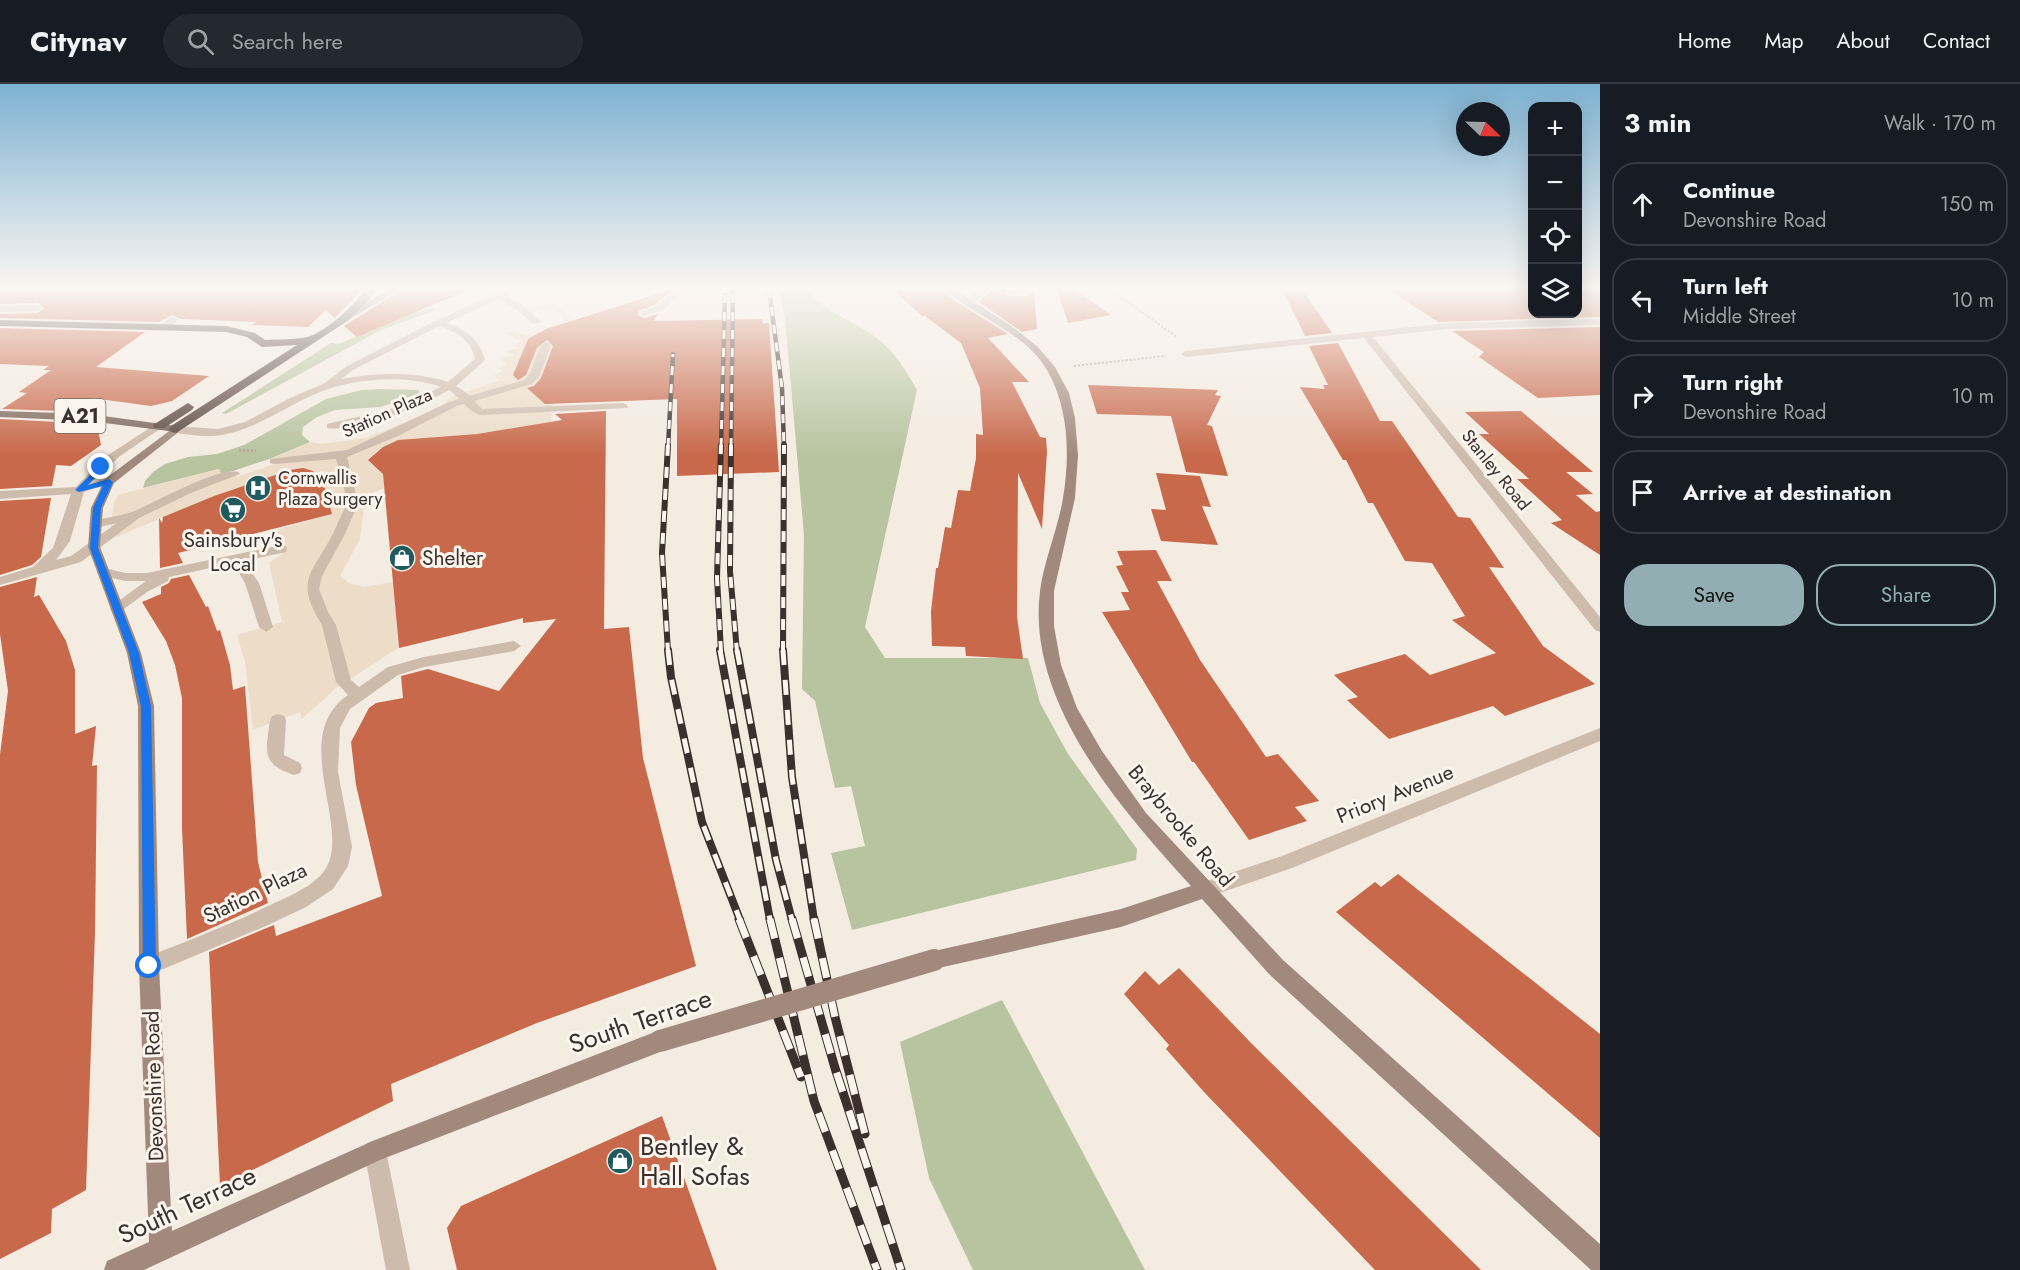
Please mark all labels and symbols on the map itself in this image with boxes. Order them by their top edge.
north arrow [1456,102,1510,156]
street label: Station Plaza [338,382,436,444]
road number: A21 [54,399,106,433]
street label: Stanley Road [1455,424,1537,516]
route end [87,453,113,479]
place label: Cornwallis Plaza Surgery [278,465,382,512]
hospital icon: Cornwallis Plaza Surgery [243,473,273,503]
supermarket icon: Sainsbury's Local [218,495,248,525]
place label: Sainsbury's Local [184,525,282,579]
shop icon: Shelter [387,543,417,573]
place label: Shelter [422,543,484,573]
street label: Priory Avenue [1332,757,1458,831]
street label: Braybrooke Road [1121,758,1241,894]
street label: Station Plaza [198,855,312,931]
route start [135,952,161,978]
street label: South Terrace [563,979,717,1063]
street label: Devonshire Road [136,1010,172,1162]
place label: Bentley & Hall Sofas [640,1127,750,1195]
shop icon: Bentley & Hall Sofas [605,1146,635,1176]
street label: South Terrace [112,1156,262,1254]

